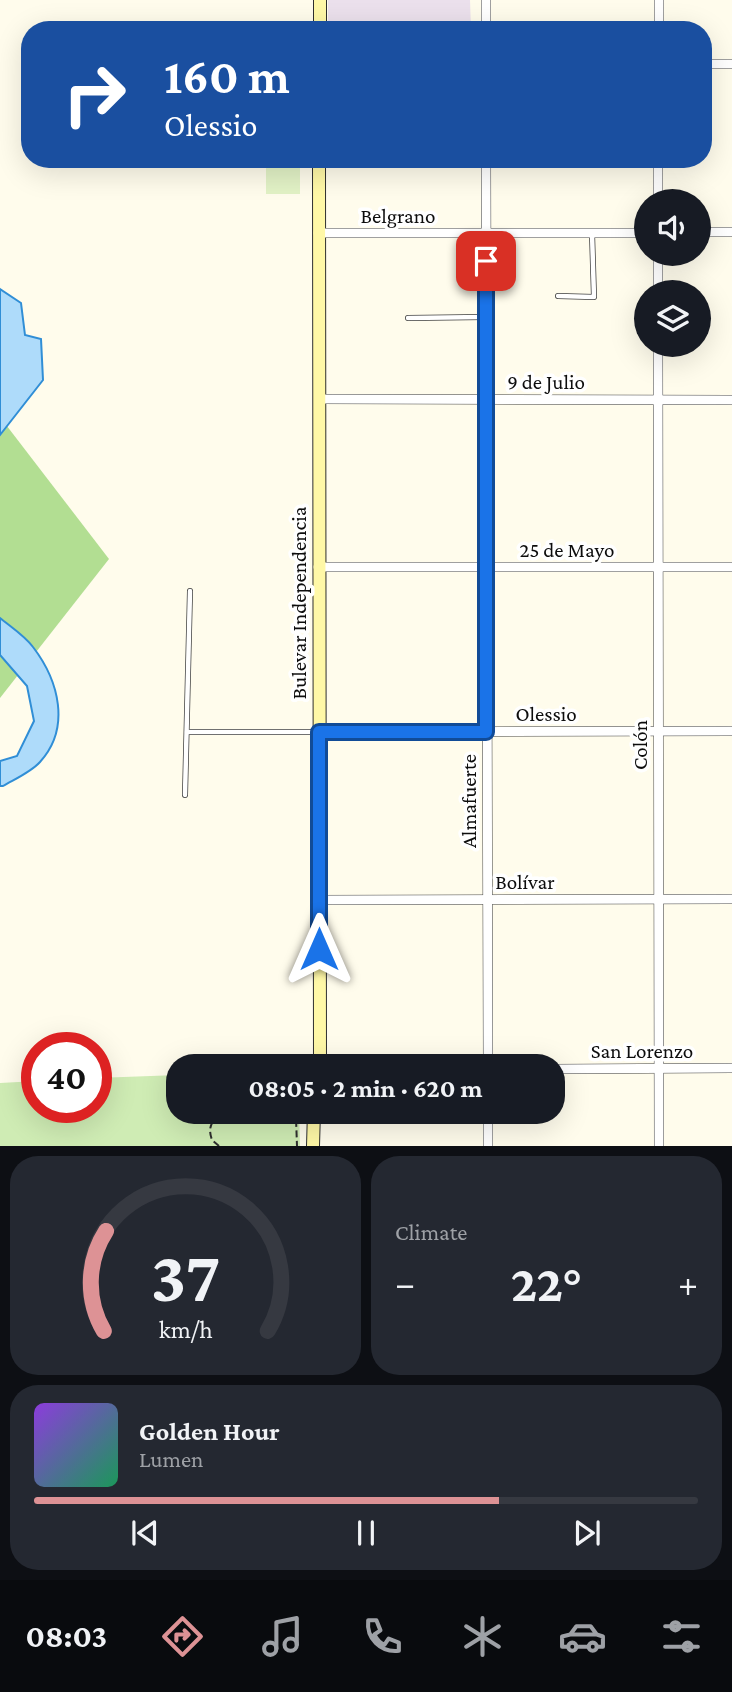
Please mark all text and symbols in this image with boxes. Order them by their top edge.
icon: right [49,49,140,140]
text: 160 m [164,49,290,104]
text: Olessio [164,107,257,143]
map controls [634,189,711,357]
button: sound [634,189,711,266]
street label: Belgrano [361,204,435,228]
pin [456,231,516,291]
icon: arrive [467,242,505,280]
button: layers [634,280,711,357]
street label: 9 de Julio [507,370,585,394]
street label: Bulevar Independencia [287,506,311,699]
street label: 25 de Mayo [519,538,615,562]
street label: Olessio [515,702,577,726]
street label: Colón [628,720,652,770]
street label: Almafuerte [457,754,481,848]
street label: Bolívar [495,870,555,894]
position arrow [282,912,356,986]
speed limit sign: 40 [21,1032,112,1123]
street label: San Lorenzo [591,1039,693,1063]
text: 08:05 · 2 min · 620 m [248,1074,483,1103]
text: Climate [395,1219,467,1245]
text: 37 [151,1237,220,1318]
text: 22° [511,1254,582,1312]
text: − [395,1262,415,1304]
text: + [678,1262,698,1304]
text: km/h [159,1316,212,1343]
text: Golden Hour [139,1417,280,1446]
text: Lumen [139,1446,203,1472]
icon: previous [126,1514,164,1552]
icon: pause [347,1514,385,1552]
icon: next [568,1514,606,1552]
icon: directions [158,1612,207,1661]
icon: music [258,1612,307,1661]
icon: phone [358,1612,407,1661]
icon: climate [458,1612,507,1661]
icon: car [558,1612,607,1661]
icon: filters [657,1612,706,1661]
text: 08:03 [25,1618,107,1654]

